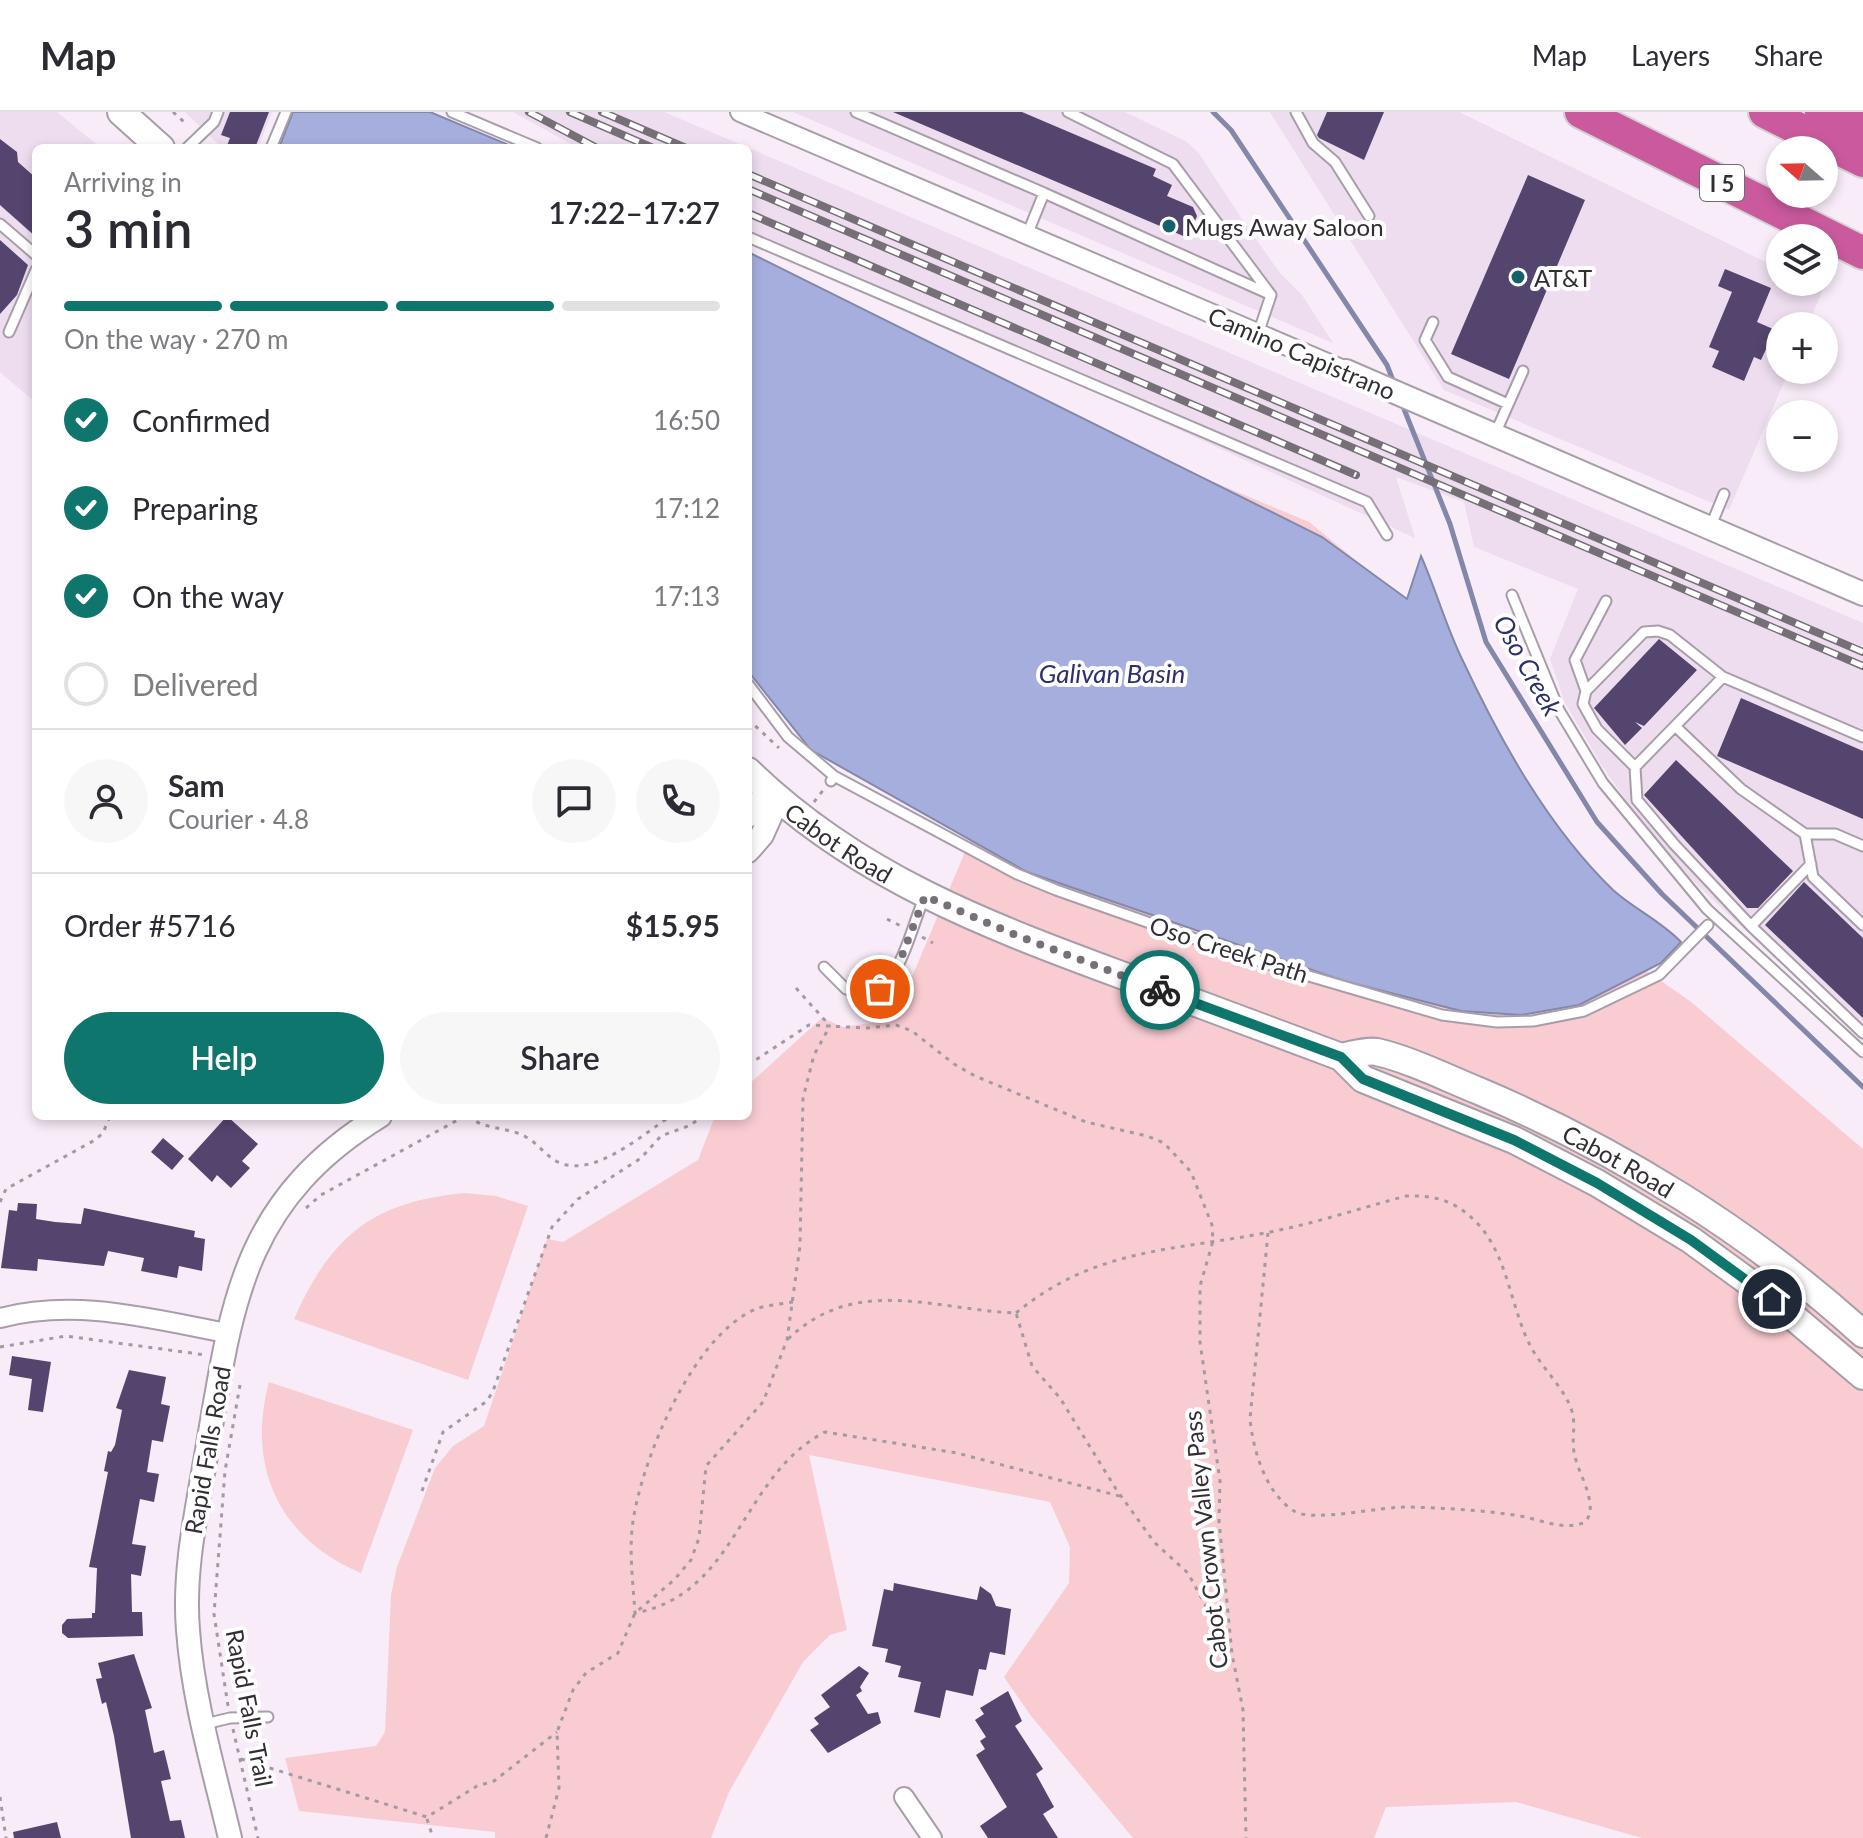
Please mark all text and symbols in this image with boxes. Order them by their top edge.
text: Map [40,32,116,78]
text: Map [1532,38,1587,72]
text: Layers [1631,38,1710,72]
text: Share [1754,38,1823,72]
north arrow [1766,136,1838,208]
map controls [1766,136,1838,472]
road number: I 5 [1700,165,1744,201]
text: Arriving in [64,166,182,198]
text: 17:22–17:27 [548,194,720,230]
text: 3 min [64,197,192,259]
place label: Mugs Away Saloon [1185,212,1384,241]
marker: Mugs Away Saloon [1160,217,1178,235]
button: layers [1766,224,1838,296]
place label: AT&T [1534,263,1592,292]
marker: AT&T [1509,268,1527,286]
street label: Camino Capistrano [1204,301,1400,405]
button: + [1766,312,1838,384]
text: On the way · 270 m [64,323,288,355]
icon: check [64,398,108,442]
button: − [1766,400,1838,472]
text: Confirmed [132,402,271,438]
text: 16:50 [653,404,720,436]
icon: check [64,486,108,530]
text: Preparing [132,490,258,526]
text: 17:12 [653,492,720,524]
icon: check [64,574,108,618]
text: On the way [132,578,284,614]
text: 17:13 [653,580,720,612]
water label: Oso Creek [1487,609,1569,722]
water label: Galivan Basin [1039,657,1185,689]
text: Delivered [132,666,259,702]
button: person [64,759,148,843]
button: chat [532,759,616,843]
button: phone [636,759,720,843]
text: Sam [168,767,225,803]
street label: Cabot Road [780,796,898,888]
text: Courier · 4.8 [168,803,309,835]
text: Order #5716 [64,907,236,943]
text: $15.95 [626,907,720,943]
street label: Oso Creek Path [1146,910,1312,988]
courier [1120,950,1200,1030]
pin [846,955,914,1023]
icon: bag [858,967,902,1011]
icon: bike [1138,968,1182,1012]
button: Help [64,1012,384,1104]
button: Share [400,1012,720,1104]
street label: Cabot Road [1558,1118,1680,1203]
pin [1738,1265,1806,1333]
icon: home [1750,1277,1794,1321]
street label: Rapid Falls Road [178,1364,236,1536]
street label: Cabot Crown Valley Pass [1177,1409,1233,1671]
street label: Rapid Falls Trail [221,1627,279,1789]

